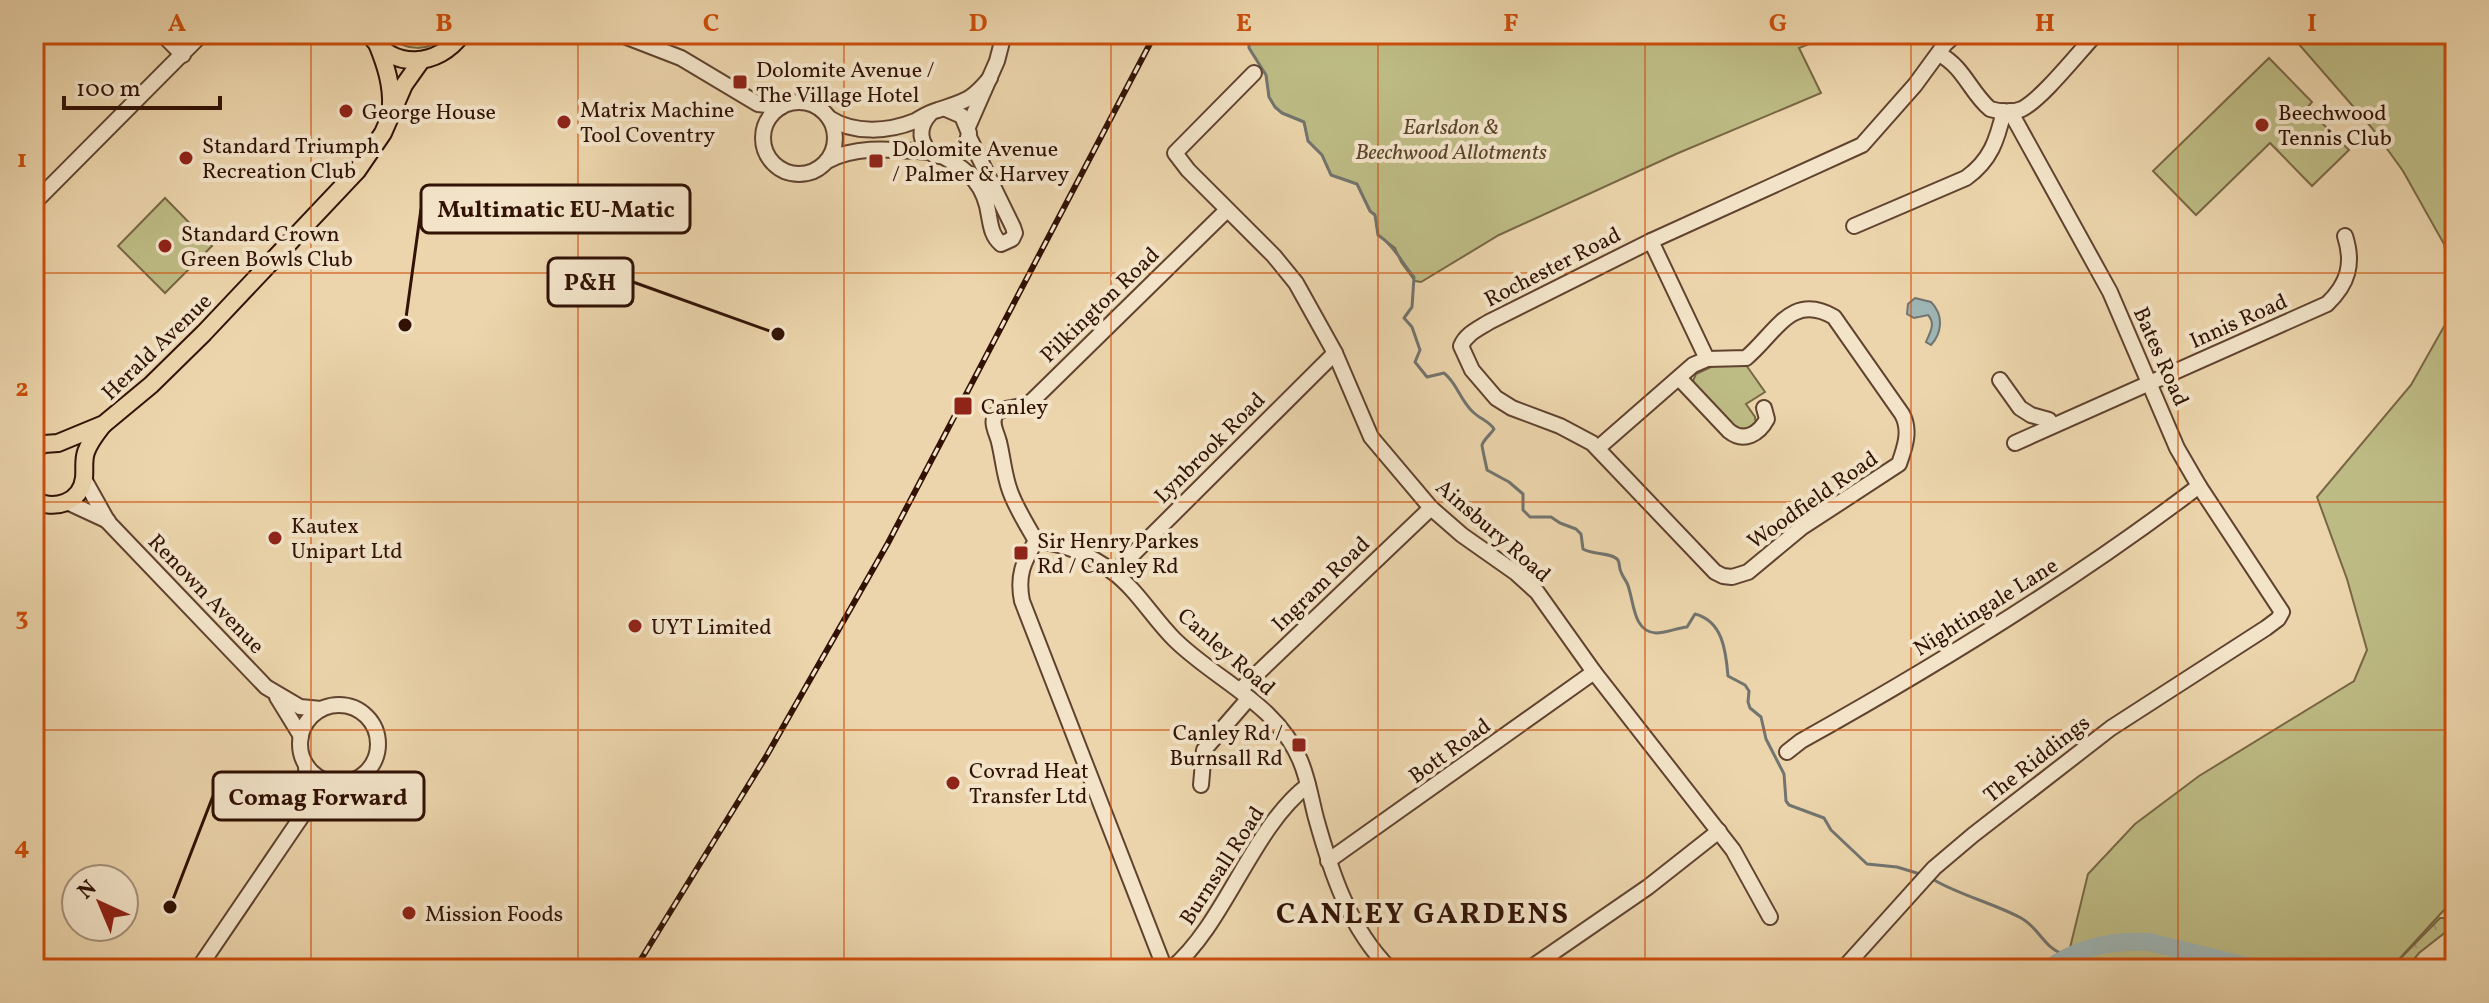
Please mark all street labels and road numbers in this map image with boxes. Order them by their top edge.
street label: Rochester Road [1479,220,1627,316]
street label: Pilkington Road [1034,241,1167,371]
street label: Herald Avenue [96,287,220,408]
street label: Innis Road [2185,287,2293,358]
street label: Bates Road [2124,302,2195,412]
street label: Lynbrook Road [1148,386,1273,511]
street label: Woodfield Road [1742,444,1885,558]
street label: Ainsbury Road [1428,473,1557,591]
street label: Renown Avenue [140,528,271,662]
street label: Ingram Road [1266,530,1378,640]
street label: Nightingale Lane [1908,551,2065,665]
street label: Canley Road [1170,602,1281,704]
street label: The Riddings [1978,709,2097,811]
street label: Bott Road [1403,712,1498,792]
street label: Burnsall Road [1173,801,1273,932]

